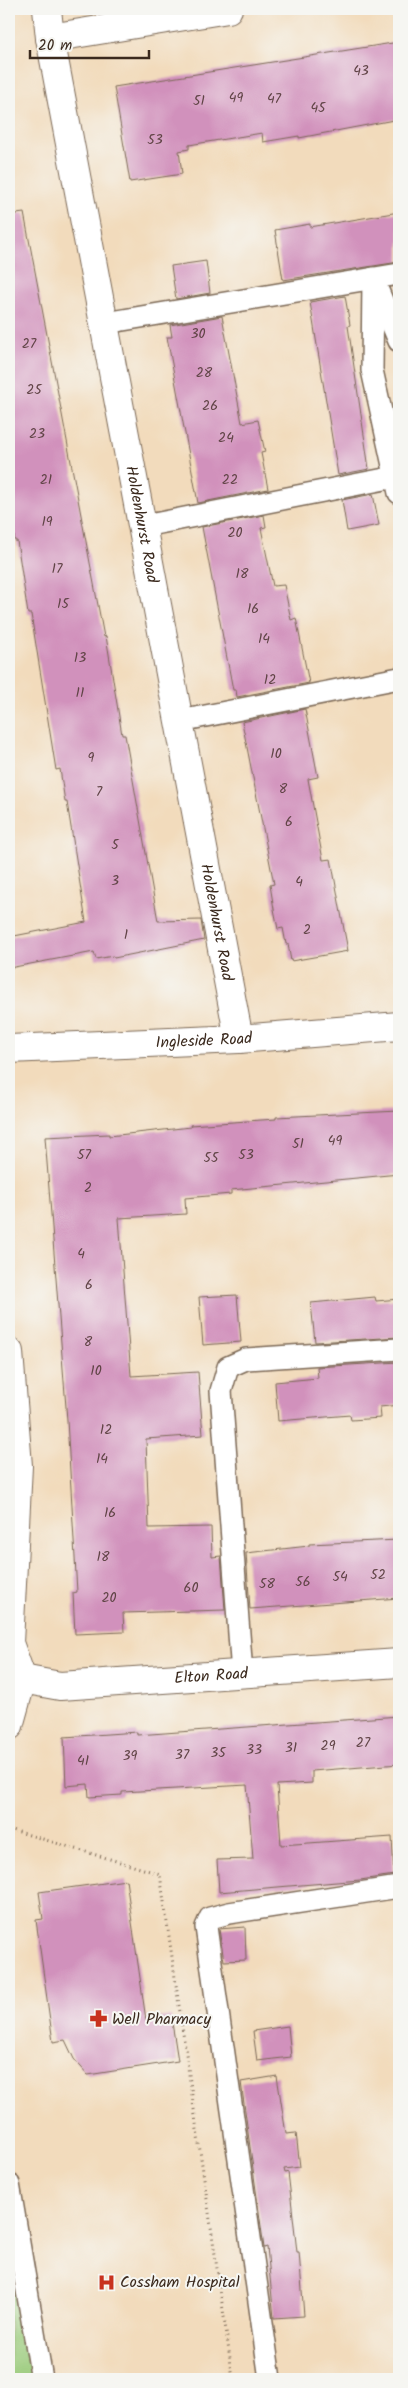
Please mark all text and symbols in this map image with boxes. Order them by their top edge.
scale bar [30,28,149,60]
text: 20 m [38,34,72,58]
house number: 43 [353,60,369,82]
house number: 49 [229,87,243,109]
house number: 47 [267,88,282,110]
house number: 51 [193,90,205,112]
house number: 45 [310,97,327,119]
house number: 53 [147,129,163,151]
house number: 30 [191,323,206,345]
house number: 27 [22,333,37,355]
house number: 28 [196,362,213,384]
house number: 25 [26,379,43,401]
house number: 26 [202,395,218,417]
house number: 23 [29,423,45,445]
house number: 24 [218,427,234,449]
street label: Holdenhurst Road [119,464,165,586]
house number: 21 [40,469,52,491]
house number: 22 [222,469,238,491]
house number: 19 [41,511,53,533]
house number: 20 [227,522,243,544]
house number: 17 [52,558,63,580]
house number: 18 [236,563,249,585]
house number: 15 [57,593,70,615]
house number: 16 [247,598,259,620]
house number: 14 [258,628,270,650]
house number: 13 [74,647,86,669]
house number: 12 [264,669,276,691]
house number: 11 [76,682,84,704]
house number: 10 [270,743,282,765]
house number: 9 [88,747,95,769]
house number: 8 [279,778,288,800]
house number: 7 [96,781,103,803]
house number: 6 [285,811,293,833]
house number: 5 [111,834,120,856]
street label: Holdenhurst Road [194,862,240,984]
house number: 3 [111,870,119,892]
house number: 4 [295,871,303,893]
house number: 2 [303,919,311,941]
house number: 1 [124,924,128,946]
street label: Ingleside Road [155,1025,254,1055]
house number: 49 [328,1130,342,1152]
house number: 51 [292,1133,304,1155]
house number: 57 [77,1144,92,1166]
house number: 53 [238,1144,254,1166]
house number: 55 [203,1147,220,1169]
house number: 2 [84,1177,92,1199]
house number: 4 [77,1243,85,1265]
house number: 6 [85,1274,93,1296]
house number: 8 [84,1331,93,1353]
house number: 10 [90,1360,102,1382]
house number: 12 [100,1419,112,1441]
house number: 14 [96,1448,108,1470]
house number: 16 [104,1502,116,1524]
house number: 18 [97,1546,110,1568]
house number: 52 [370,1564,386,1586]
house number: 54 [332,1566,348,1588]
house number: 56 [295,1571,311,1593]
house number: 58 [259,1573,276,1595]
house number: 60 [184,1577,198,1599]
house number: 20 [101,1587,117,1609]
street label: Elton Road [173,1661,250,1691]
house number: 27 [356,1732,371,1754]
house number: 29 [321,1735,336,1757]
house number: 31 [285,1737,297,1759]
house number: 33 [246,1739,262,1761]
house number: 35 [210,1742,227,1764]
house number: 37 [175,1744,190,1766]
house number: 39 [123,1745,138,1767]
house number: 41 [77,1750,89,1772]
place label: Well Pharmacy [112,2007,211,2032]
pharmacy icon: Well Pharmacy [88,2009,108,2029]
place label: Cossham Hospital [120,2270,240,2295]
hospital icon: Cossham Hospital [96,2272,116,2292]

